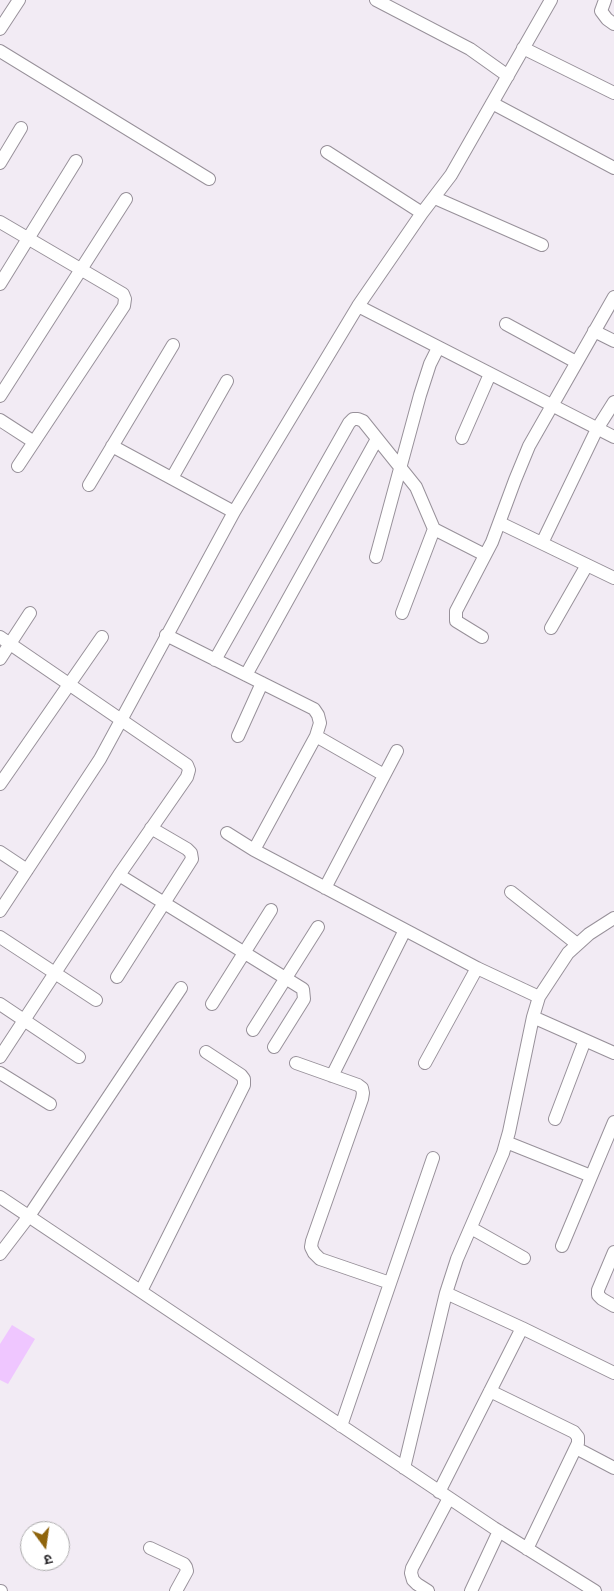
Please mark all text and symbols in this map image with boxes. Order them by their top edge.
north arrow [20,1521,70,1571]
text: उ [42,1551,54,1568]

